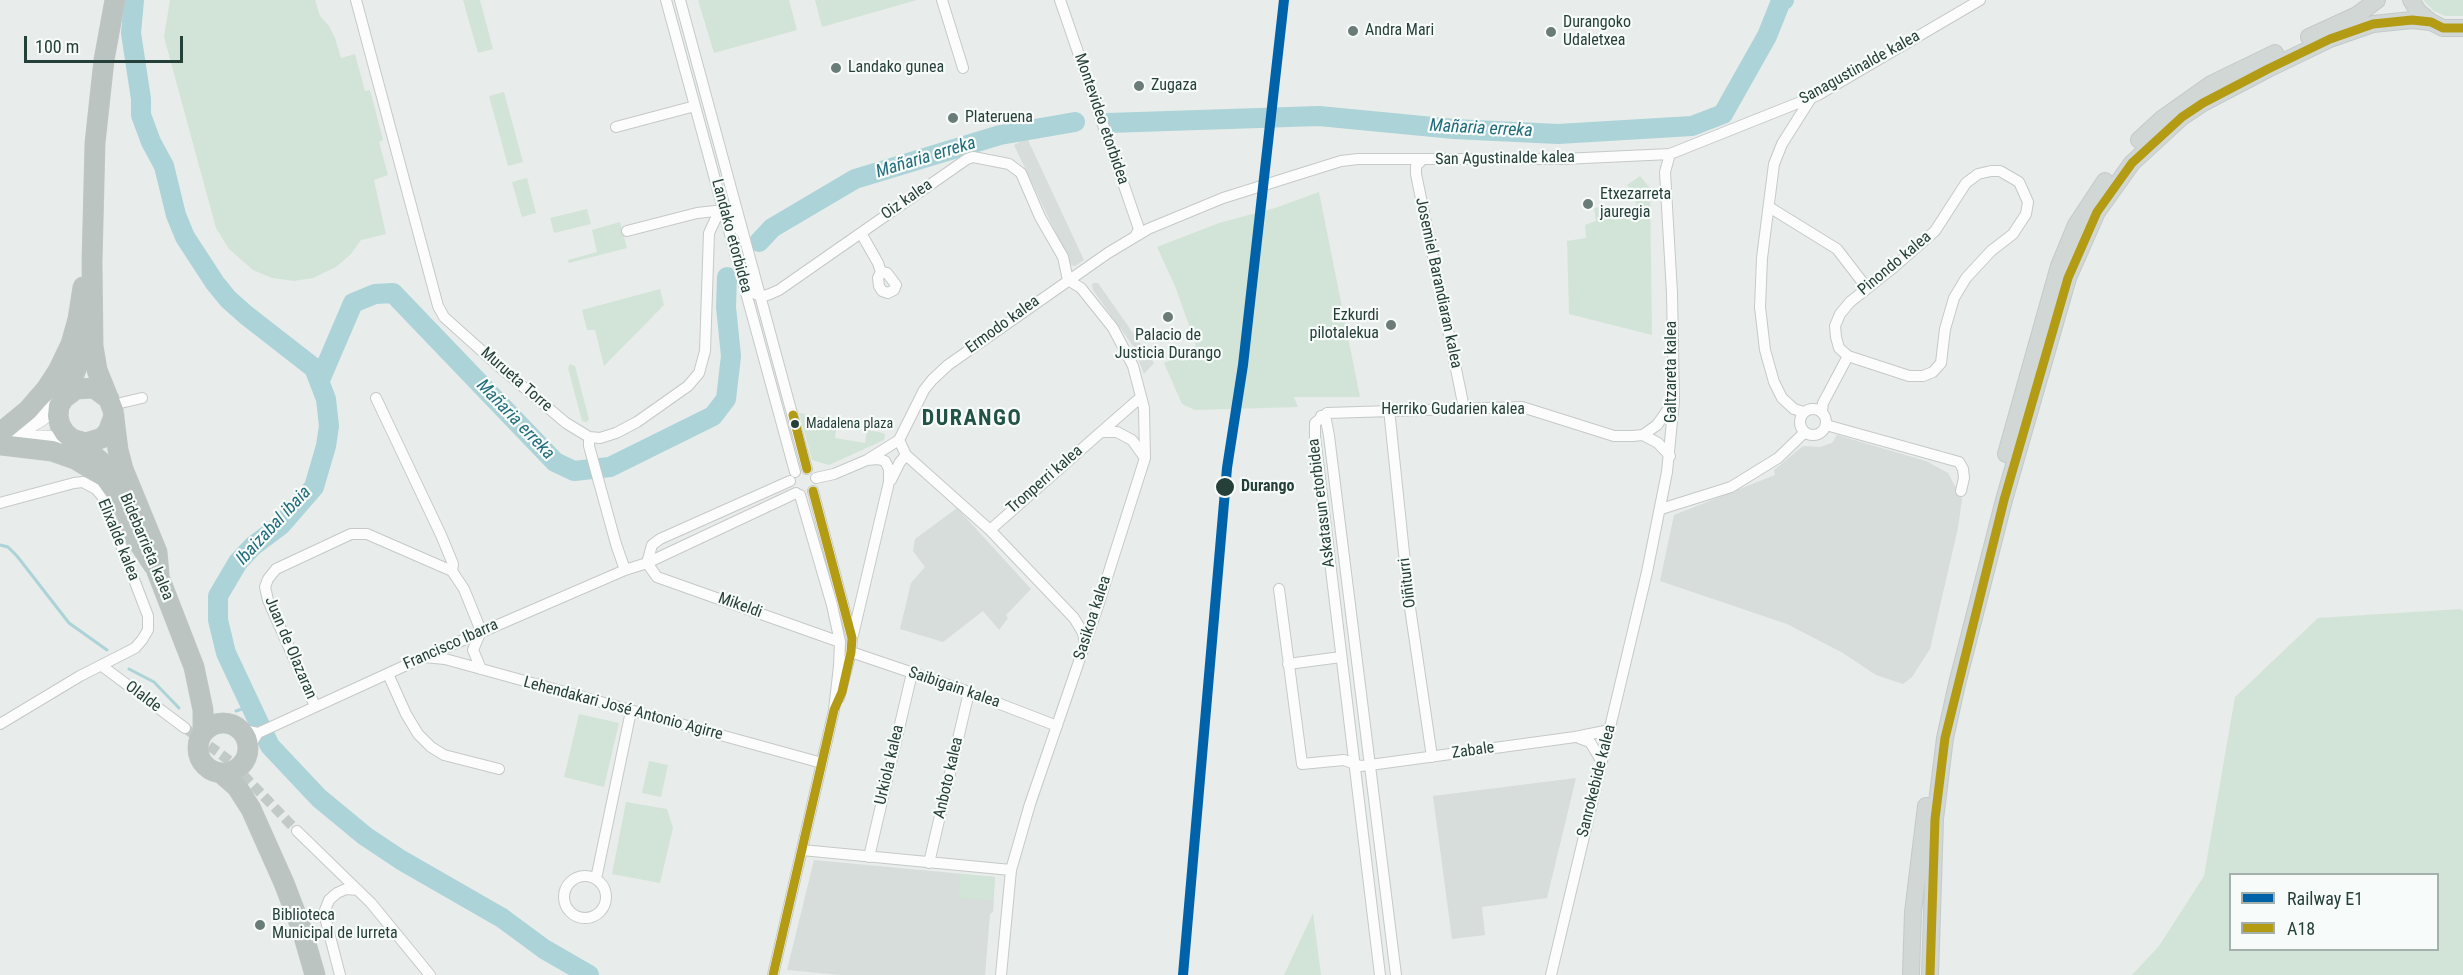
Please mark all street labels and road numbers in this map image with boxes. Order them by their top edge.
street label: Sanagustinalde kalea [1796,27,1924,109]
street label: Montevideo etorbidea [1070,51,1132,187]
street label: San Agustinalde kalea [1435,148,1575,170]
street label: Oiz kalea [878,176,936,224]
street label: Landako etorbidea [707,177,755,295]
street label: Josemiel Barandiaran kalea [1411,196,1465,370]
street label: Pinondo kalea [1855,228,1935,300]
street label: Ermodo kalea [962,292,1044,358]
street label: Galtzareta kalea [1662,321,1682,423]
street label: Murueta Torre [476,344,556,416]
street label: Herriko Gudarien kalea [1381,400,1525,420]
street label: Askatasun etorbidea [1305,437,1339,569]
street label: Tronperri kalea [1003,442,1087,518]
street label: Bidebarrieta kalea [115,491,177,603]
street label: Elixalde kalea [93,496,143,584]
street label: Oiñiturri [1395,557,1421,609]
street label: Sasikoa kalea [1070,574,1116,662]
street label: Mikeldi [715,589,765,623]
street label: Juan de Olazaran [260,594,320,702]
street label: Francisco Ibarra [401,616,501,674]
street label: Saibigain kalea [906,663,1002,713]
street label: Lehendakari José Antonio Agirre [521,673,725,745]
street label: Olalde [121,677,165,717]
street label: Urkiola kalea [871,723,909,807]
street label: Sanrokebide kalea [1574,723,1620,839]
street label: Anboto kalea [930,735,968,821]
street label: Zabale [1450,739,1496,763]

